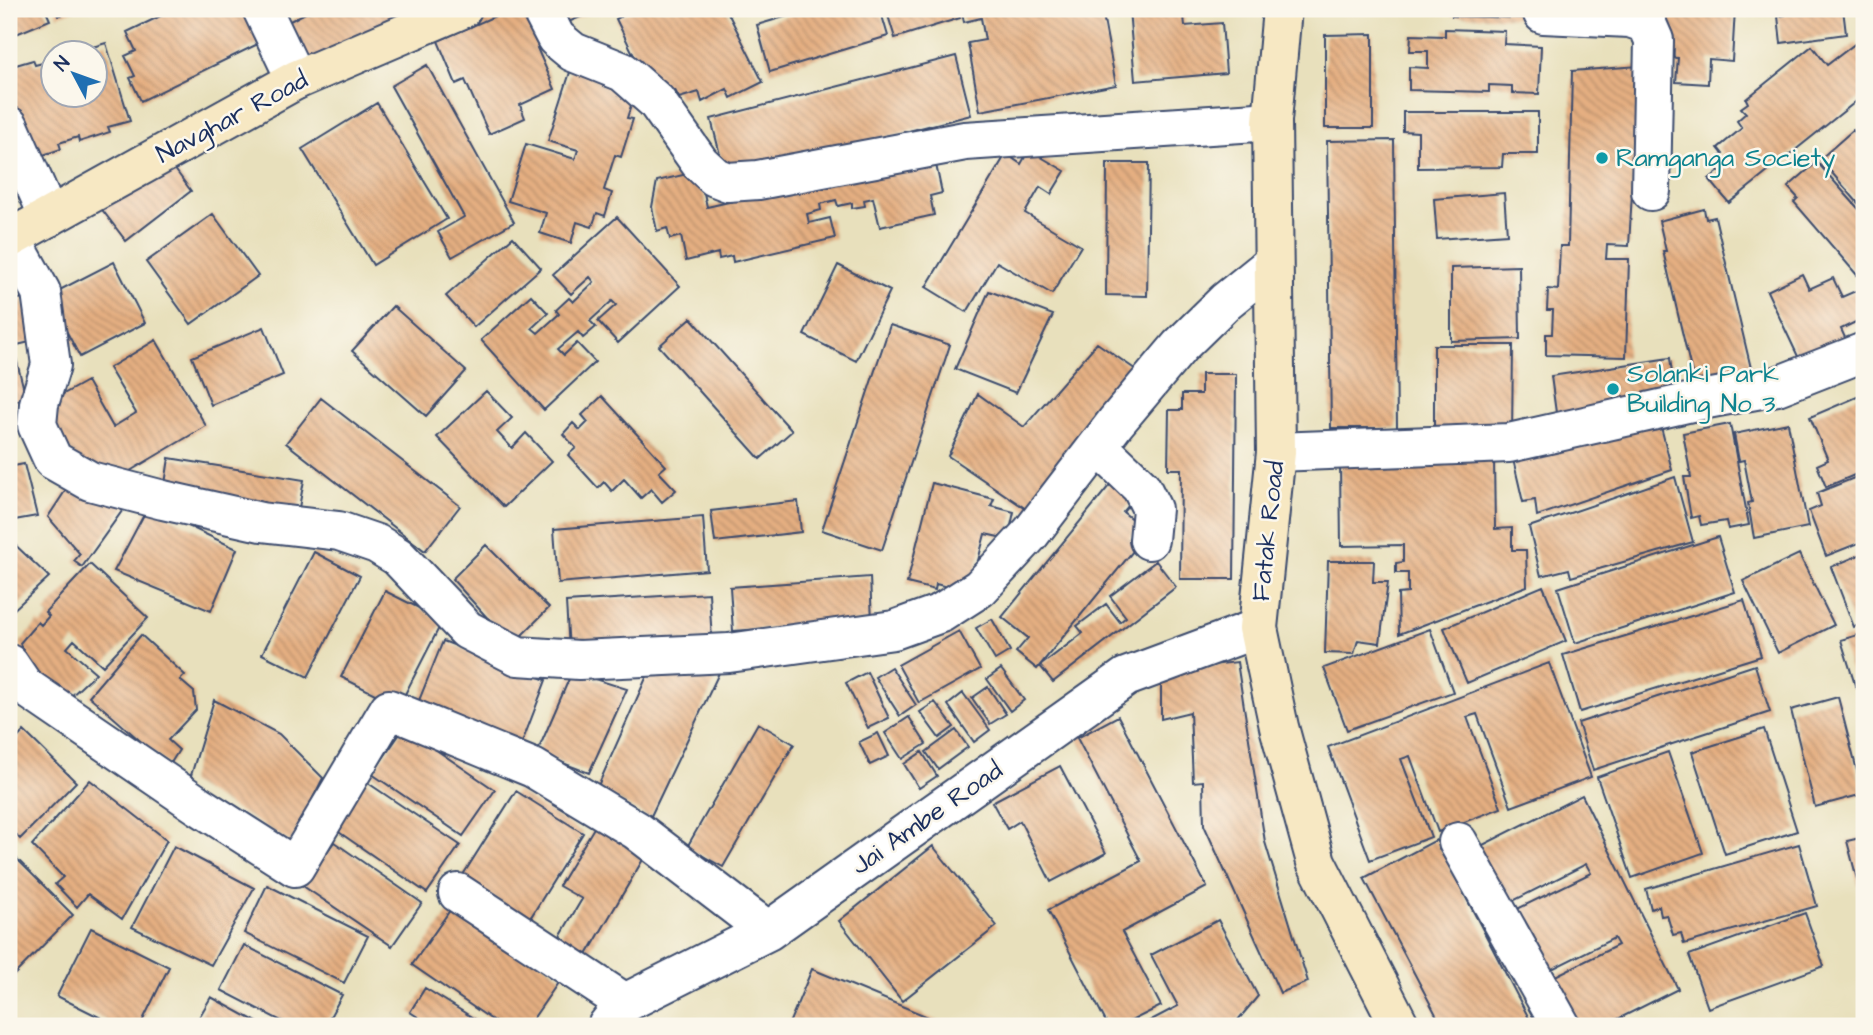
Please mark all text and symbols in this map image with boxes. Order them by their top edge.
north arrow [38,38,108,108]
text: N [48,50,76,77]
street label: Navghar Road [150,62,315,174]
place label: Ramganga Society [1616,140,1835,178]
marker: Ramganga Society [1594,150,1610,166]
place label: Solanki Park Building No 3 [1627,356,1779,424]
marker: Solanki Park Building No 3 [1605,381,1621,397]
street label: Fatak Road [1243,459,1293,603]
street label: Jai Ambe Road [844,752,1010,884]

